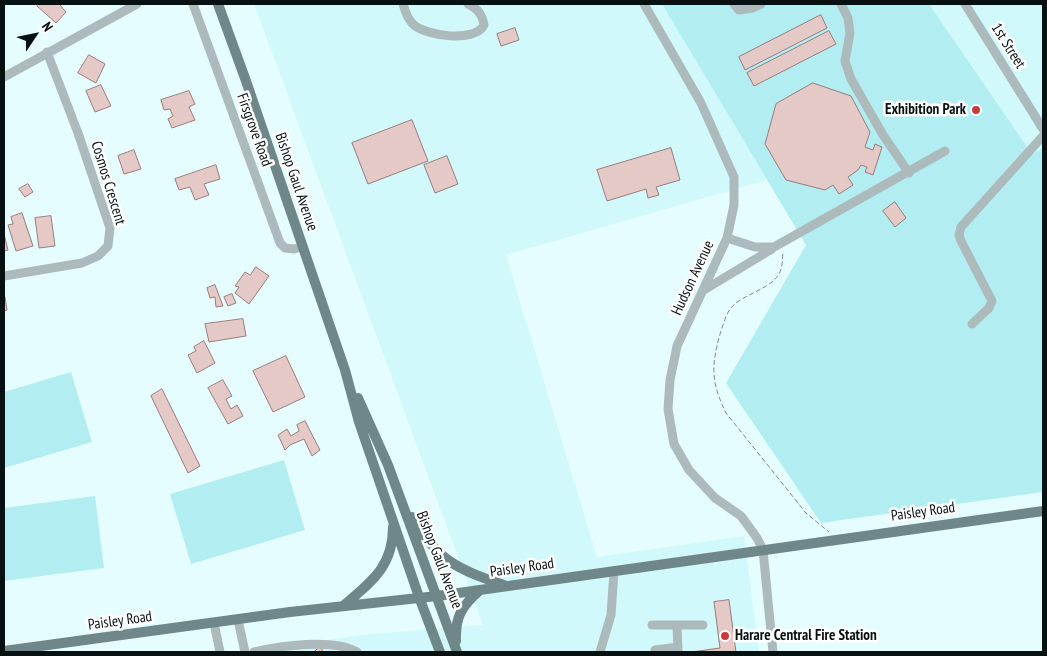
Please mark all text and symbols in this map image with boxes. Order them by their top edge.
north arrow [10,10,60,60]
text: N [38,18,57,35]
street label: 1st Street [987,20,1029,72]
street label: Firsgrove Road [232,91,276,169]
place label: Exhibition Park [885,101,966,119]
marker: Exhibition Park [970,104,982,116]
street label: Bishop Gaul Avenue [271,131,321,233]
street label: Cosmos Crescent [87,139,129,227]
street label: Hudson Avenue [668,238,718,318]
street label: Paisley Road [890,499,956,525]
street label: Bishop Gaul Avenue [412,509,466,611]
street label: Paisley Road [489,555,555,581]
street label: Paisley Road [87,608,153,634]
place label: Harare Central Fire Station [735,627,877,645]
marker: Harare Central Fire Station [719,630,731,642]

